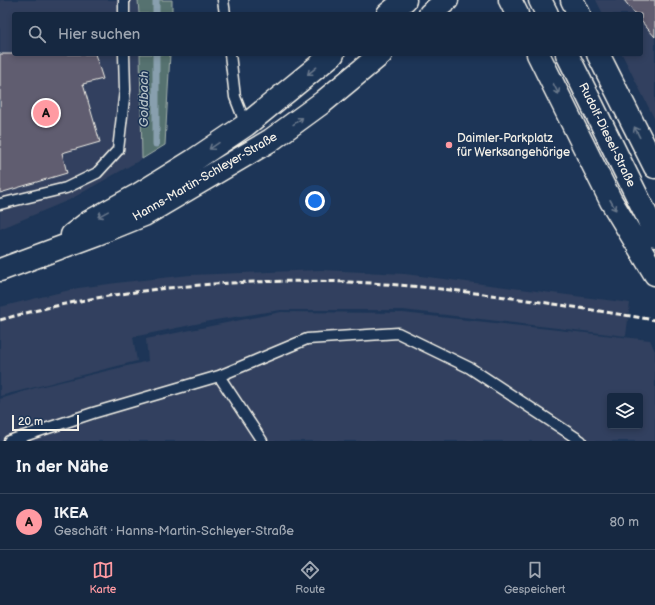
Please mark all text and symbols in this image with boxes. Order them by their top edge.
search box [12,12,643,56]
icon: search [26,23,48,45]
text: Hier suchen [58,25,140,44]
one-way arrow [307,66,317,75]
water label: Goldbach [136,71,152,127]
street label: Rudolf-Diesel-Straße [575,80,639,190]
one-way arrow [553,82,560,94]
pin: A [33,98,59,128]
one-way arrow [292,117,303,125]
one-way arrow [633,127,641,139]
street label: Hanns-Martin-Schleyer-Straße [130,129,280,225]
place label: Daimler-Parkplatz für Werksangehörige [457,131,570,160]
marker: Daimler-Parkplatz für Werksangehörige [444,140,454,150]
one-way arrow [208,143,220,151]
your location [305,191,325,211]
one-way arrow [610,199,618,211]
one-way arrow [97,211,109,219]
map controls [607,393,643,429]
button: layers [607,393,643,429]
scale bar [12,413,79,432]
text: 20 m [18,415,43,428]
text: In der Nähe [16,457,109,477]
text: IKEA [54,504,88,523]
text: A [25,514,33,530]
text: 80 m [610,514,639,530]
text: Geschäft · Hanns-Martin-Schleyer-Straße [54,523,294,539]
tab: Karte [89,559,116,596]
tab: Route [295,559,325,596]
tab: Gespeichert [504,559,566,596]

